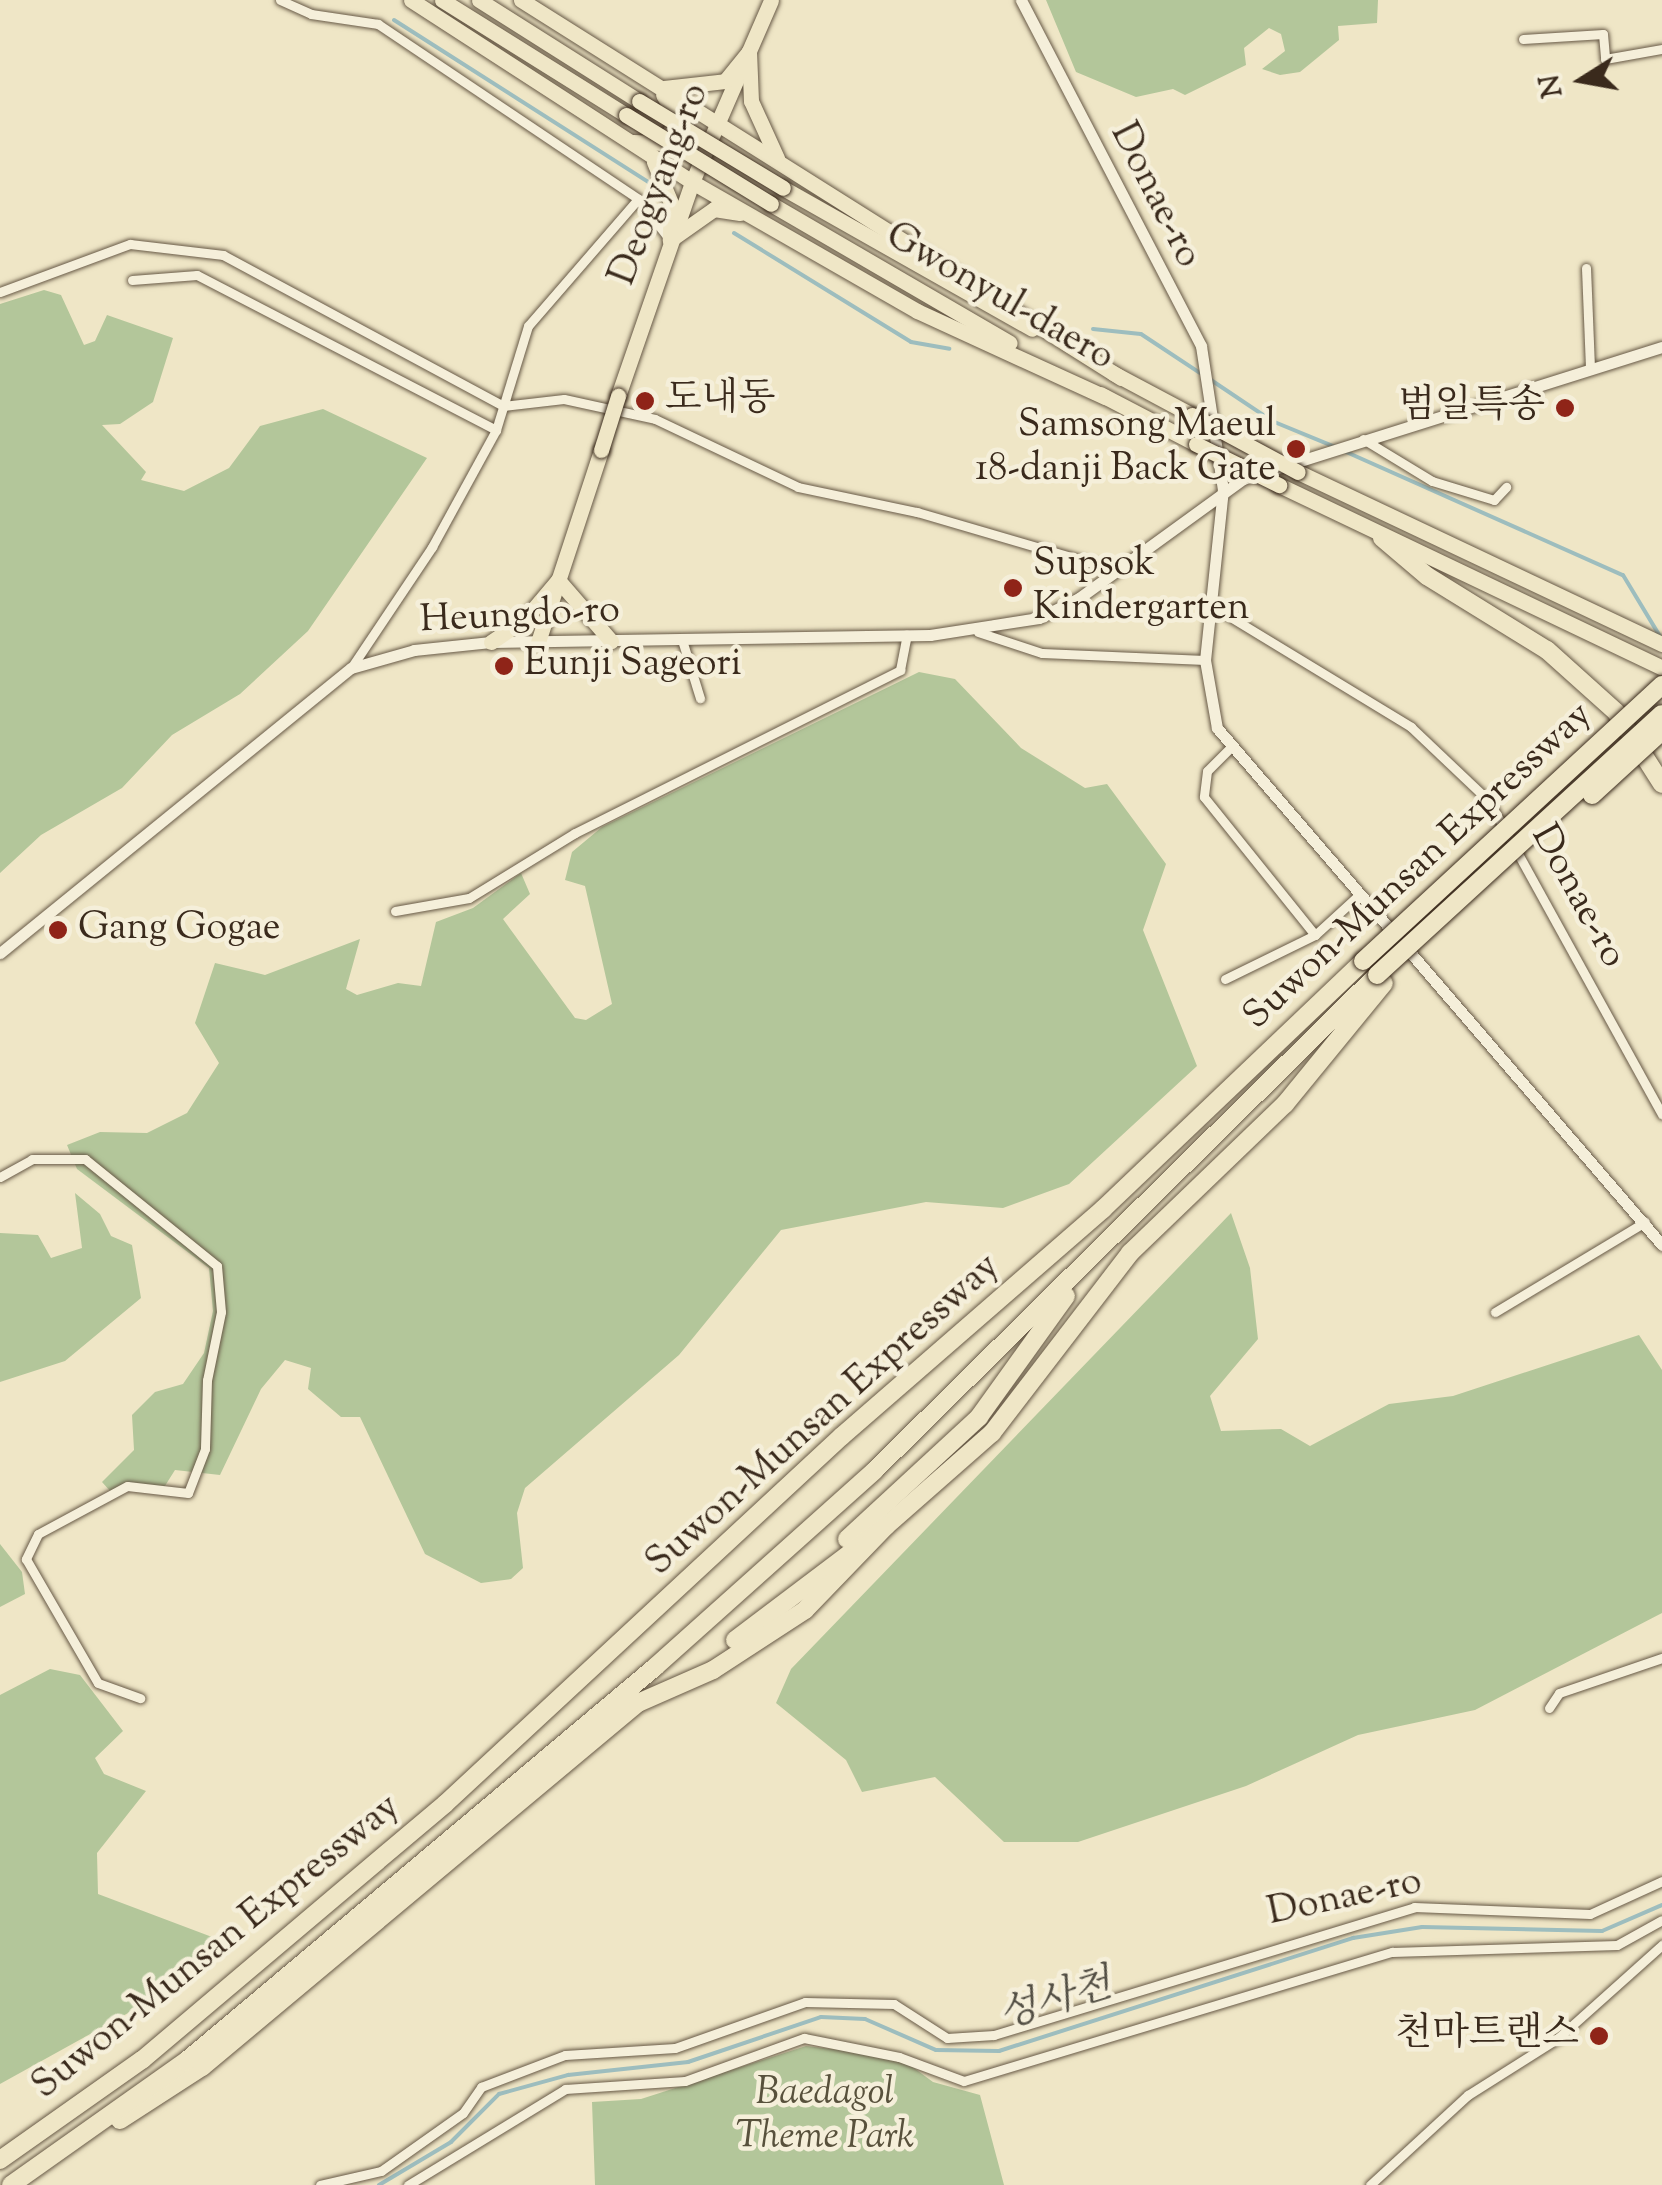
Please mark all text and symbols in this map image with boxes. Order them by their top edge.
north arrow [1532,30,1632,130]
text: N [1531,71,1574,101]
street label: Deogyang-ro [602,78,720,292]
street label: Donae-ro [1098,116,1210,276]
street label: Gwonyul-daero [877,214,1121,382]
place label: 도내동 [665,378,775,424]
place label: 범일특송 [1398,385,1545,431]
marker: 도내동 [634,390,656,412]
marker: 범일특송 [1554,397,1576,419]
place label: Samsong Maeul 18-danji Back Gate [975,404,1276,494]
marker: Samsong Maeul 18-danji Back Gate [1285,438,1307,460]
place label: Supsok Kindergarten [1033,543,1249,632]
marker: Supsok Kindergarten [1002,577,1024,599]
street label: Heungdo-ro [419,589,621,645]
place label: Eunji Sageori [524,643,742,689]
marker: Eunji Sageori [493,655,515,677]
street label: Suwon-Munsan Expressway [1235,694,1603,1040]
street label: Donae-ro [1519,818,1635,976]
place label: Gang Gogae [78,907,280,953]
marker: Gang Gogae [47,919,69,941]
street label: Suwon-Munsan Expressway [638,1245,1010,1587]
street label: Suwon-Munsan Expressway [24,1786,410,2110]
street label: Donae-ro [1264,1860,1426,1938]
water label: 성사천 [994,1962,1118,2042]
place label: 천마트랜스 [1395,2013,1579,2059]
marker: 천마트랜스 [1588,2025,1610,2047]
park label: Baedagol Theme Park [736,2072,914,2162]

